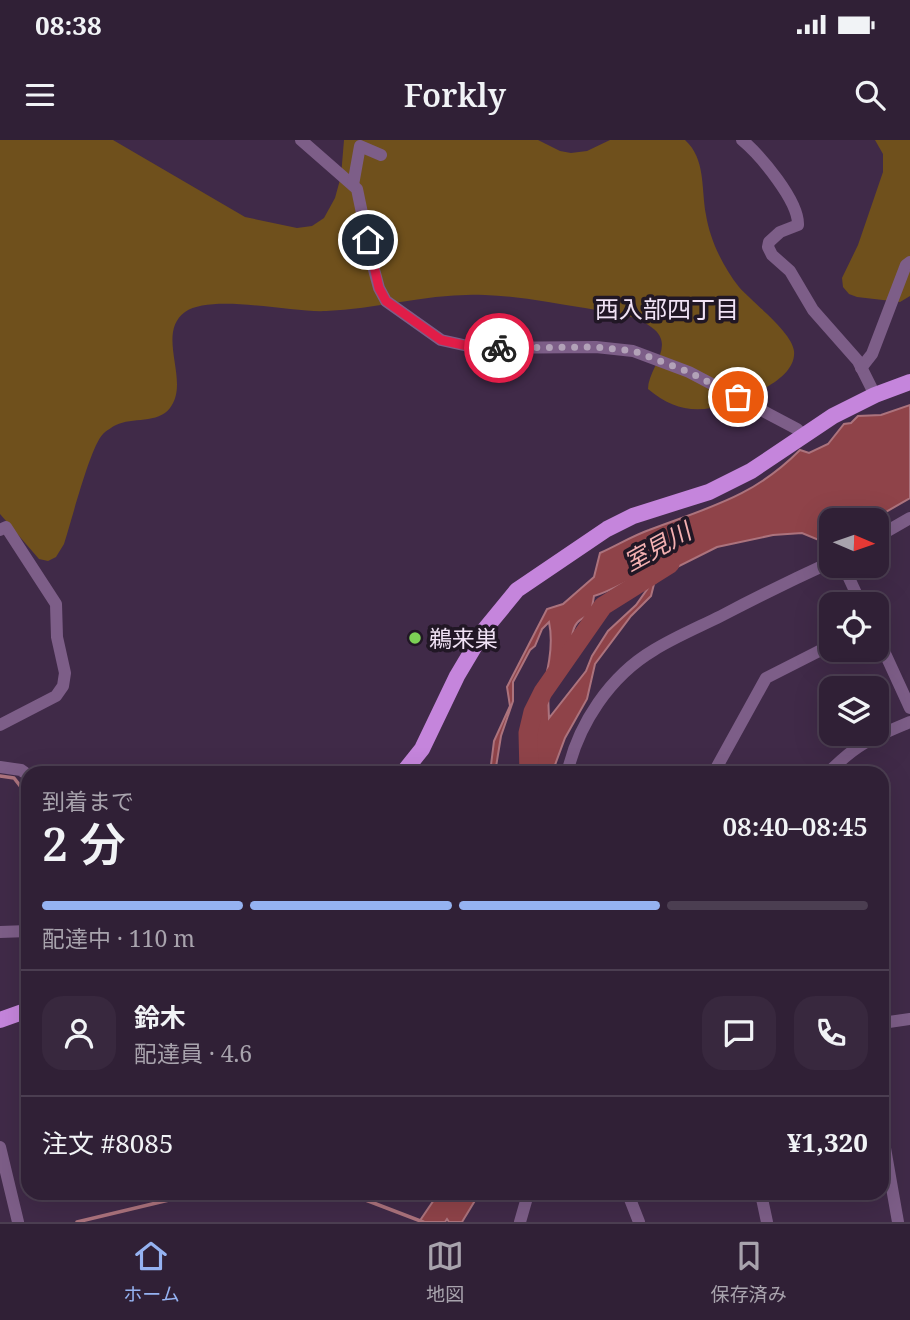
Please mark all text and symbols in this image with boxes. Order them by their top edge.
text: 08:38 [35,7,102,43]
text: Forkly [404,73,506,116]
icon: menu [21,76,59,114]
icon: search [851,76,889,114]
pin [338,210,398,270]
icon: home [349,221,387,259]
district label: 西入部四丁目 [595,292,739,325]
courier [464,313,534,383]
icon: bike [480,329,518,367]
pin [708,367,768,427]
icon: bag [719,378,757,416]
north arrow [819,508,889,578]
map controls [819,508,889,746]
water label: 室見川 [618,513,699,578]
button: locate [819,592,889,662]
place label: 鵜来巣 [429,622,498,654]
marker: 鵜来巣 [407,630,423,646]
button: layers [819,676,889,746]
text: 到着まで [42,785,134,817]
text: 08:40–08:45 [722,808,868,844]
text: 2 分 [42,812,126,874]
text: 配達中 · 110 m [42,922,195,954]
button: person [42,996,116,1070]
button: chat [702,996,776,1070]
button: phone [794,996,868,1070]
text: 鈴木 [134,999,186,1035]
text: 配達員 · 4.6 [134,1037,252,1069]
text: ¥1,320 [787,1124,868,1160]
text: 注文 #8085 [42,1125,173,1161]
tab: ホーム [123,1237,180,1307]
tab: 地図 [426,1237,464,1307]
tab: 保存済み [711,1237,787,1307]

